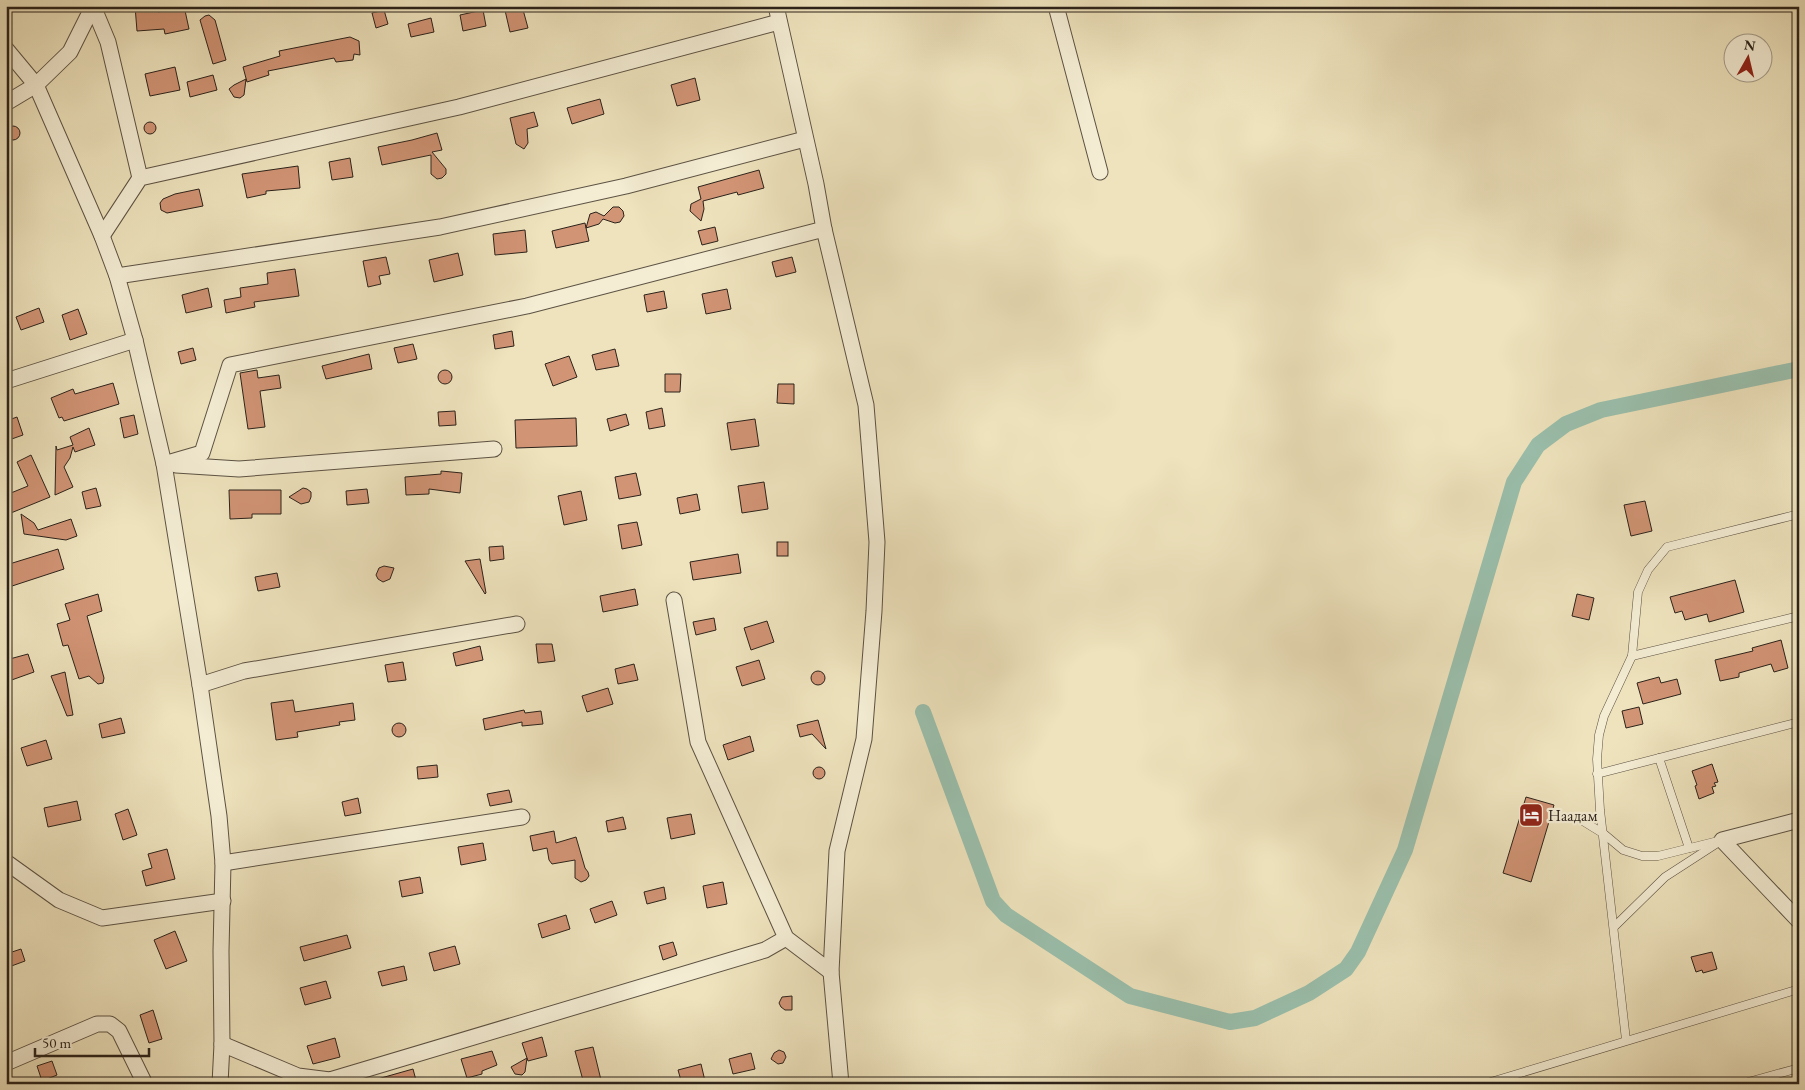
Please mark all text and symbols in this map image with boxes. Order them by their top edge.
north arrow [1722,32,1772,82]
text: N [1743,35,1757,55]
hotel icon: Наадам [1518,802,1544,828]
place label: Наадам [1548,805,1597,826]
scale bar [35,1025,149,1057]
text: 50 m [42,1033,71,1052]

